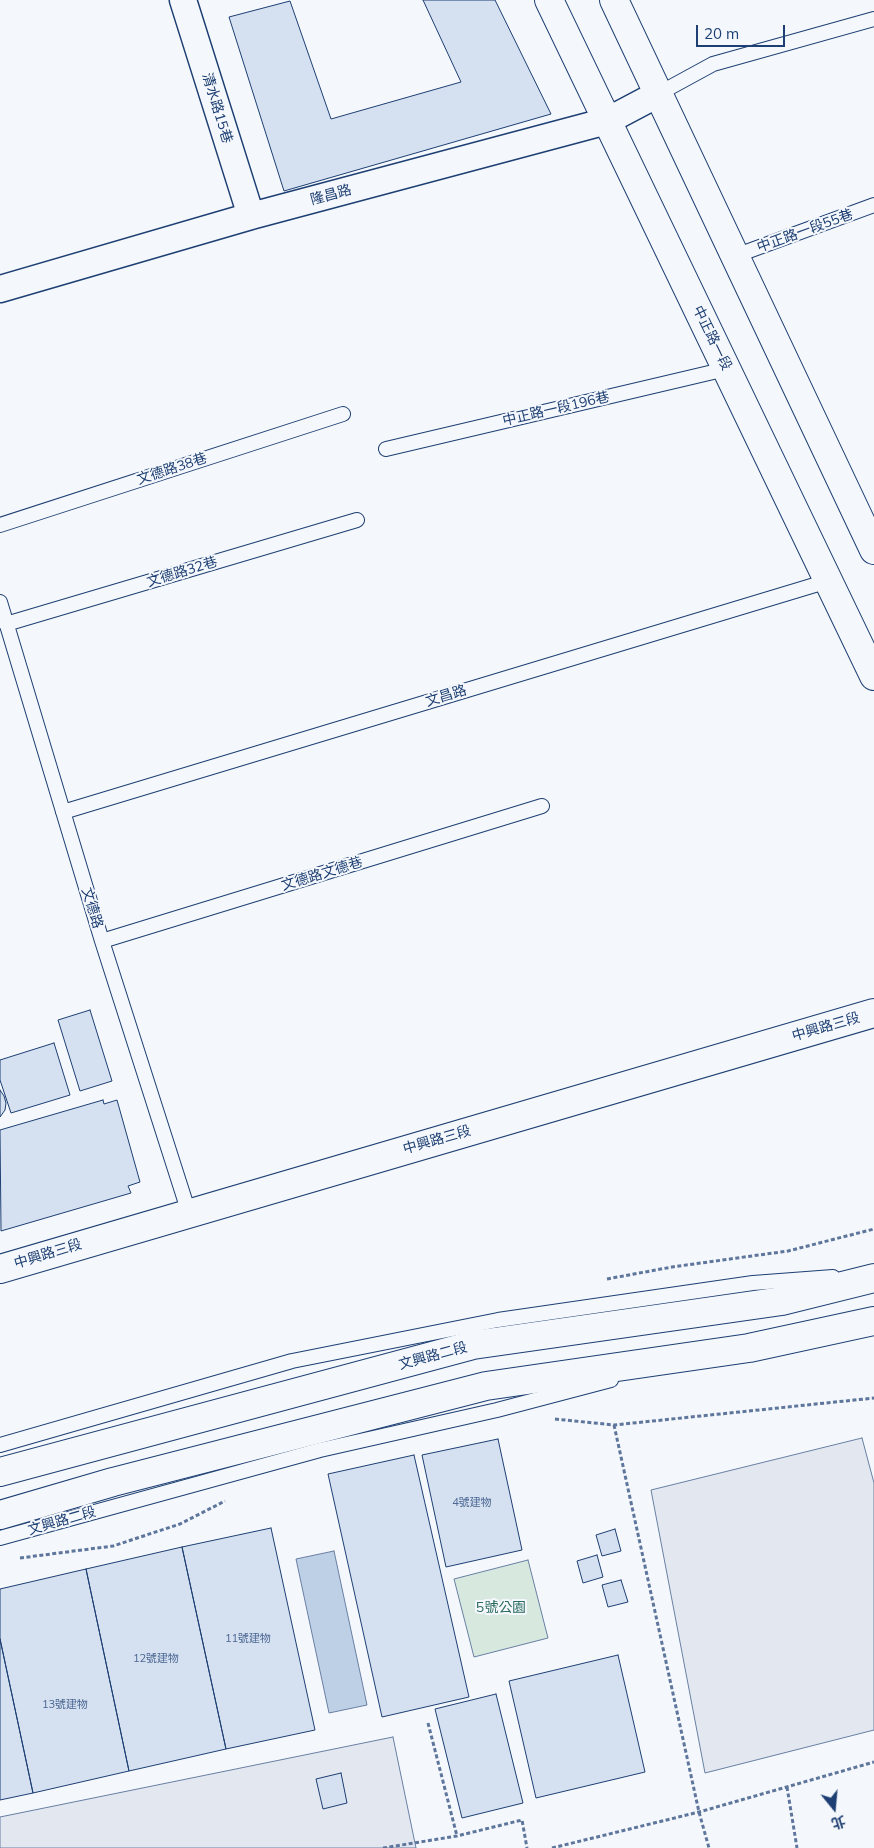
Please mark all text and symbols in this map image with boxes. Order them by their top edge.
scale bar [699,15,788,47]
text: 20 m [704,24,739,43]
street label: 清水路15巷 [198,71,236,145]
street label: 隆昌路 [309,181,353,209]
street label: 中正路一段55巷 [755,206,855,256]
street label: 中正路一段 [689,303,735,373]
street label: 中正路一段196巷 [501,389,611,429]
street label: 文德路38巷 [135,450,209,488]
street label: 文德路32巷 [145,553,219,591]
street label: 文昌路 [423,682,469,710]
street label: 文德路文德巷 [279,854,365,894]
street label: 文德路 [78,885,106,931]
street label: 中興路三段 [790,1009,862,1045]
street label: 中興路三段 [401,1122,473,1158]
street label: 中興路三段 [12,1236,84,1272]
street label: 文興路二段 [397,1339,469,1373]
house number: 4號建物 [452,1496,492,1510]
street label: 文興路二段 [26,1503,98,1539]
park label: 5號公園 [476,1600,526,1616]
house number: 11號建物 [225,1632,271,1646]
house number: 12號建物 [133,1652,179,1666]
house number: 13號建物 [42,1698,88,1712]
north arrow [809,1783,859,1833]
text: 北 [829,1812,848,1833]

